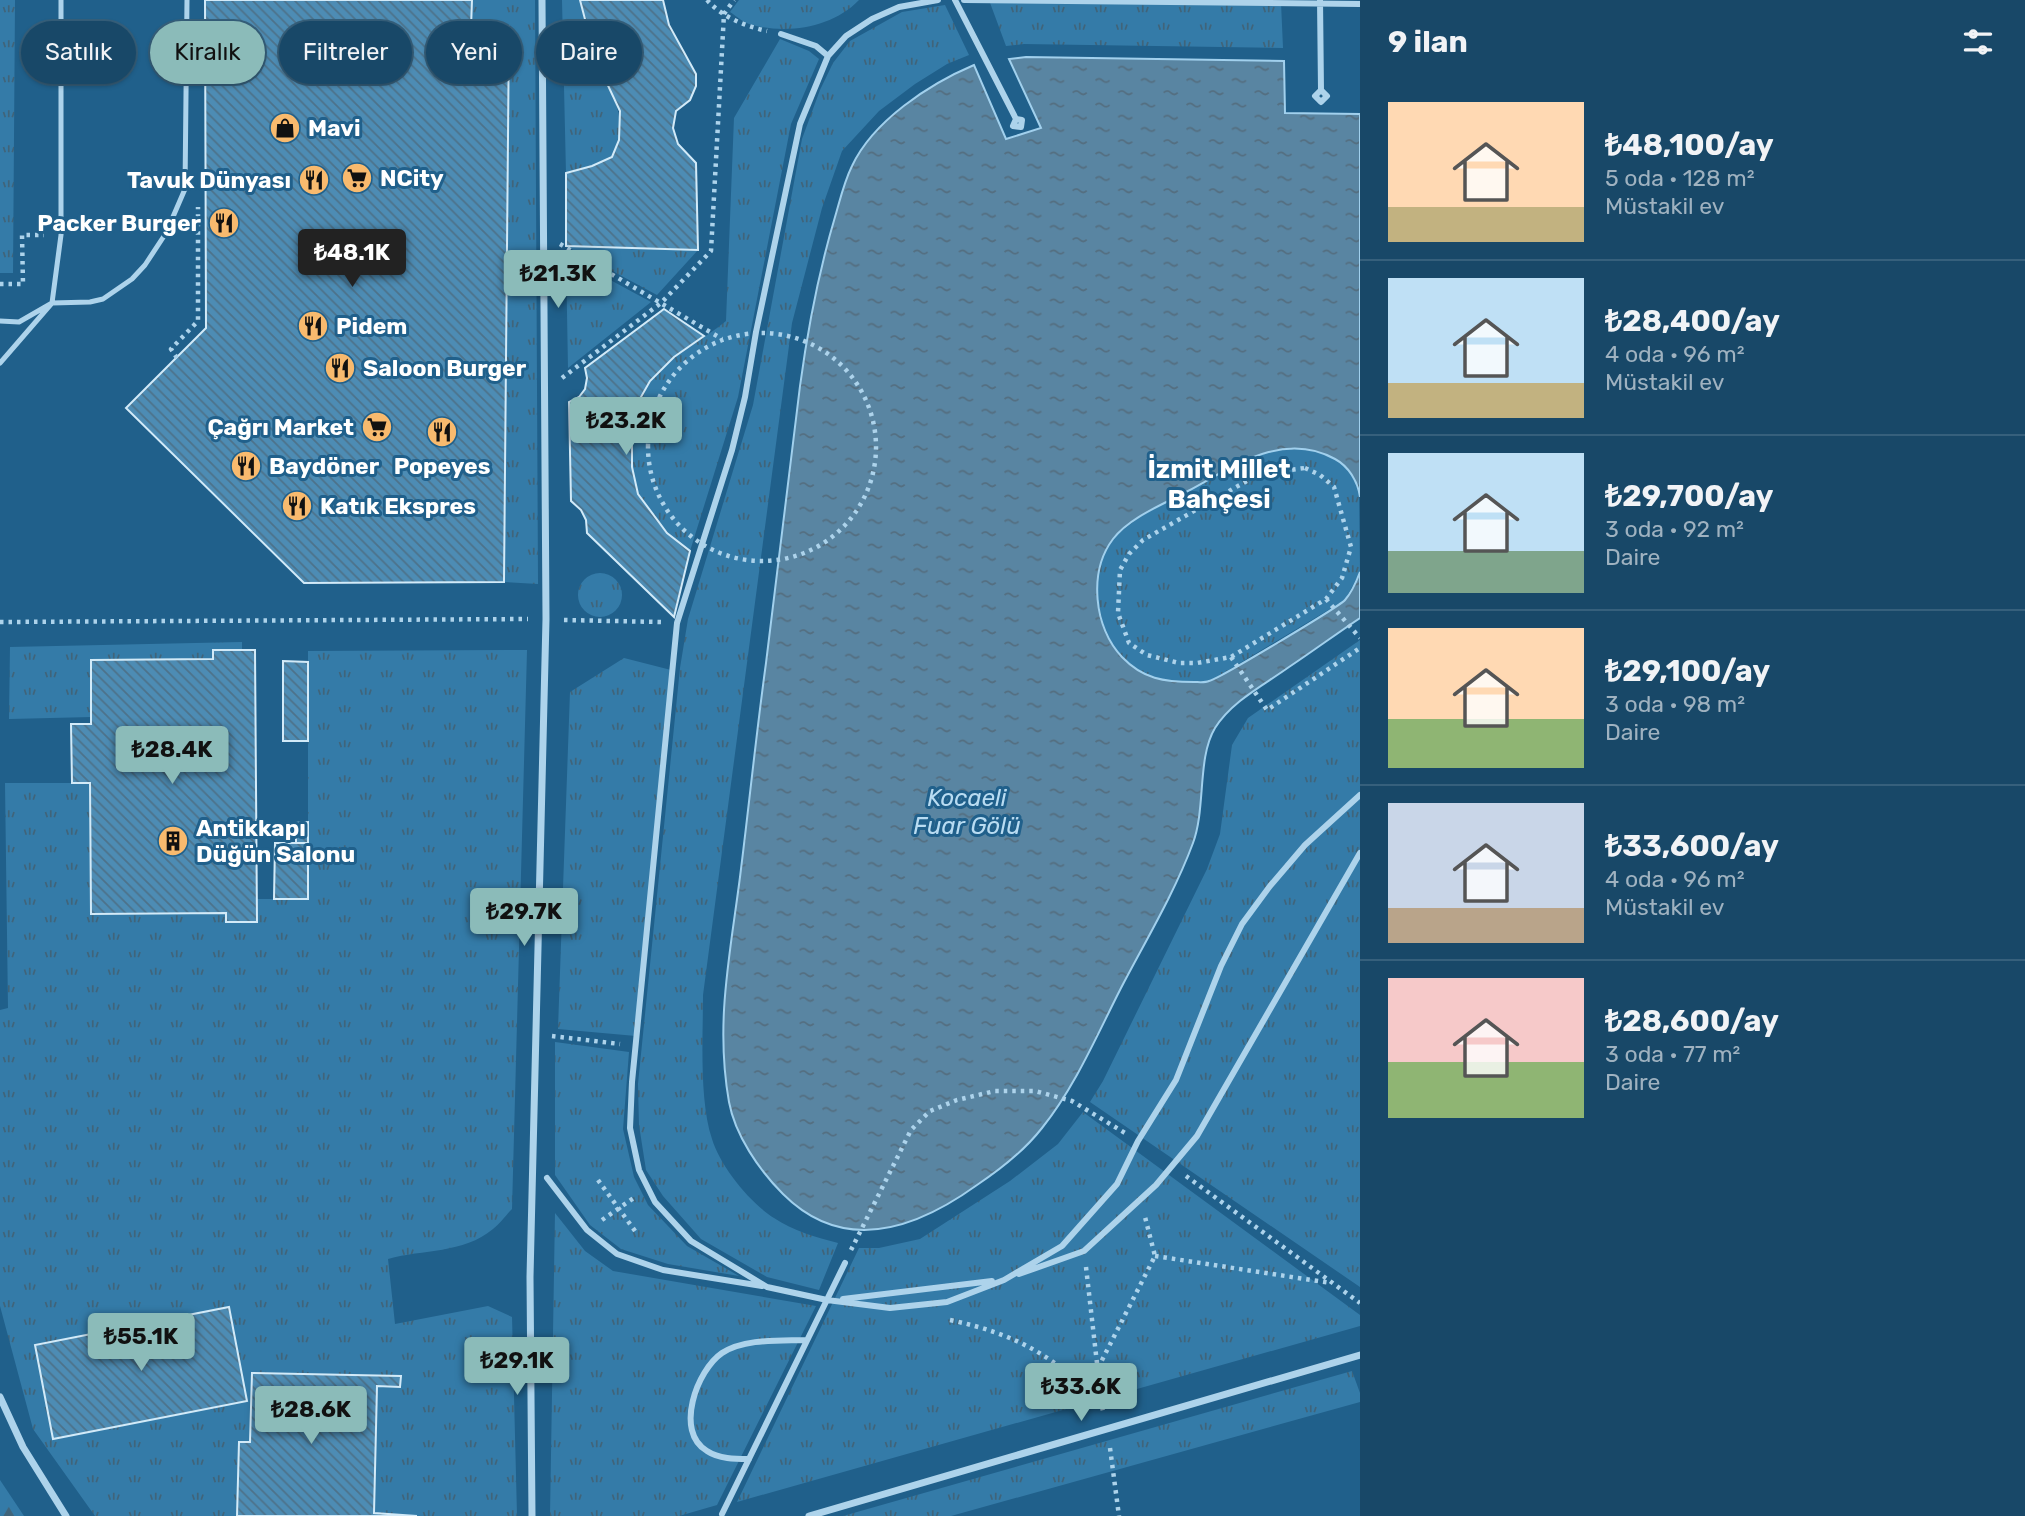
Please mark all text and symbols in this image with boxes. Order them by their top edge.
chip: Satılık [21,21,136,84]
chip: Kiralık [150,21,265,84]
chip: Filtreler [279,21,412,84]
chip: Yeni [426,21,522,84]
chip: Daire [536,21,642,84]
icon: filters [1959,23,1997,61]
text: 9 ilan [1388,24,1468,60]
shop icon: Mavi [268,111,302,145]
place label: Mavi [308,114,361,142]
text: ₺48,100/ay [1605,127,1774,163]
icon: home [1444,130,1528,214]
supermarket icon: NCity [340,161,374,195]
restaurant icon: Tavuk Dünyası [297,163,331,197]
place label: NCity [380,164,444,192]
text: 5 oda · 128 m² [1605,164,1755,192]
place label: Tavuk Dünyası [127,166,291,194]
text: Müstakil ev [1605,192,1724,220]
restaurant icon: Packer Burger [207,206,241,240]
place label: Packer Burger [37,209,202,237]
pin: ₺48.1K [295,230,409,289]
text: ₺48.1K [314,238,390,266]
pin: ₺21.3K [501,250,615,310]
text: ₺21.3K [520,259,596,287]
text: ₺28,400/ay [1605,303,1780,339]
icon: home [1444,306,1528,390]
restaurant icon: Pidem [296,309,330,343]
place label: Pidem [336,312,407,340]
text: 4 oda · 96 m² [1605,340,1745,368]
restaurant icon: Saloon Burger [323,351,357,385]
place label: Saloon Burger [363,354,527,382]
text: Müstakil ev [1605,368,1724,396]
pin: ₺23.2K [569,398,683,457]
text: ₺23.2K [586,406,666,434]
supermarket icon: Çağrı Market [360,410,394,444]
place label: Çağrı Market [207,413,354,441]
restaurant icon: Popeyes [425,415,459,449]
restaurant icon: Baydöner [229,449,263,483]
place label: Baydöner [269,452,380,480]
place label: Popeyes [394,452,491,480]
district label: İzmit Millet Bahçesi [1147,454,1291,515]
text: ₺29,700/ay [1605,478,1773,514]
icon: home [1444,481,1528,565]
restaurant icon: Katık Ekspres [280,489,314,523]
place label: Katık Ekspres [320,492,476,520]
text: 3 oda · 92 m² [1605,515,1744,543]
text: Daire [1605,543,1661,571]
text: ₺29,100/ay [1605,653,1770,689]
icon: home [1444,656,1528,740]
text: 3 oda · 98 m² [1605,690,1745,718]
text: Daire [1605,718,1661,746]
pin: ₺28.4K [115,726,229,786]
text: ₺28.4K [132,735,212,763]
water label: Kocaeli Fuar Gölü [913,784,1021,840]
place label: Antikkapı Düğün Salonu [196,814,355,868]
building icon: Antikkapı Düğün Salonu [156,824,190,858]
text: ₺33,600/ay [1605,828,1779,864]
icon: home [1444,831,1528,915]
text: 4 oda · 96 m² [1605,865,1745,893]
pin: ₺29.7K [467,888,581,948]
text: Müstakil ev [1605,893,1724,921]
text: ₺29.7K [486,897,562,925]
text: ₺28,600/ay [1605,1003,1779,1039]
icon: home [1444,1006,1528,1090]
text: 3 oda · 77 m² [1605,1040,1740,1068]
text: Daire [1605,1068,1661,1096]
pin: ₺55.1K [84,1314,198,1373]
text: ₺55.1K [104,1322,178,1350]
pin: ₺29.1K [460,1338,574,1397]
text: ₺29.1K [480,1346,554,1374]
pin: ₺33.6K [1024,1364,1138,1423]
text: ₺33.6K [1041,1372,1121,1400]
pin: ₺28.6K [254,1386,368,1446]
text: ₺28.6K [271,1395,351,1423]

